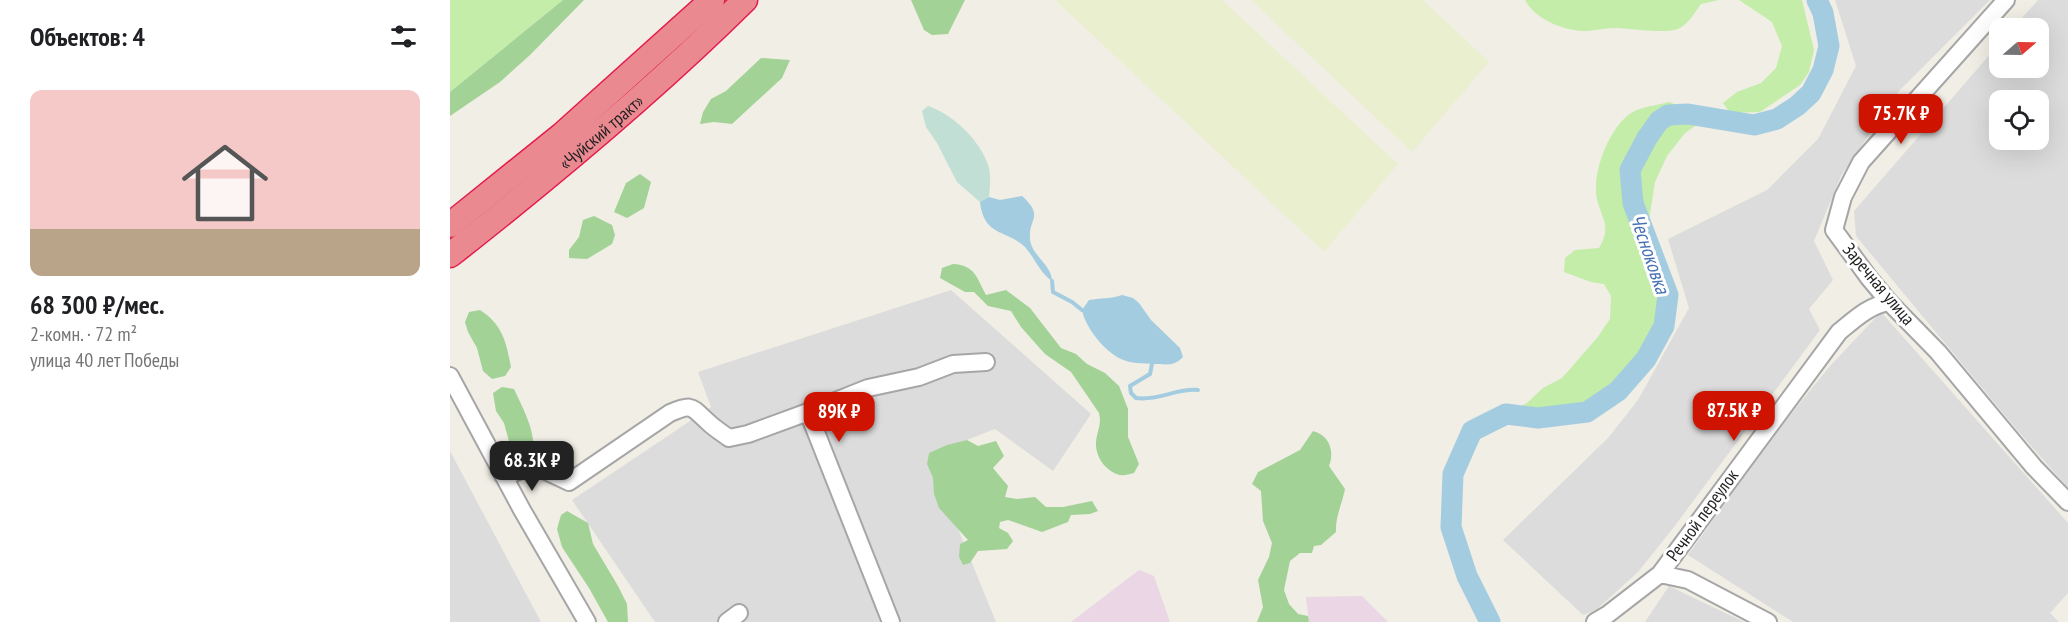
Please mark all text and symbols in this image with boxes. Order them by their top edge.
north arrow [1989,18,2049,78]
map controls [1989,18,2049,150]
text: Объектов: 4 [30,20,145,53]
icon: filters [387,20,420,53]
street label: «Чуйский тракт» [554,89,648,174]
button: locate [1989,90,2049,150]
pin: 75.7K ₽ [1846,94,1956,145]
text: 75.7K ₽ [1873,100,1929,126]
icon: home [171,129,279,237]
water label: Чесноковка [1624,211,1676,298]
street label: Заречная улица [1838,238,1920,330]
text: 68 300 ₽/мес. [30,288,164,321]
text: 2-комн. · 72 m² [30,321,137,347]
text: улица 40 лет Победы [30,347,179,373]
pin: 87.5K ₽ [1679,391,1789,442]
pin: 89K ₽ [797,392,881,443]
text: 87.5K ₽ [1707,397,1761,423]
text: 89K ₽ [818,398,860,424]
pin: 68.3K ₽ [477,441,587,492]
text: 68.3K ₽ [504,447,560,473]
street label: Речной переулок [1661,464,1743,566]

